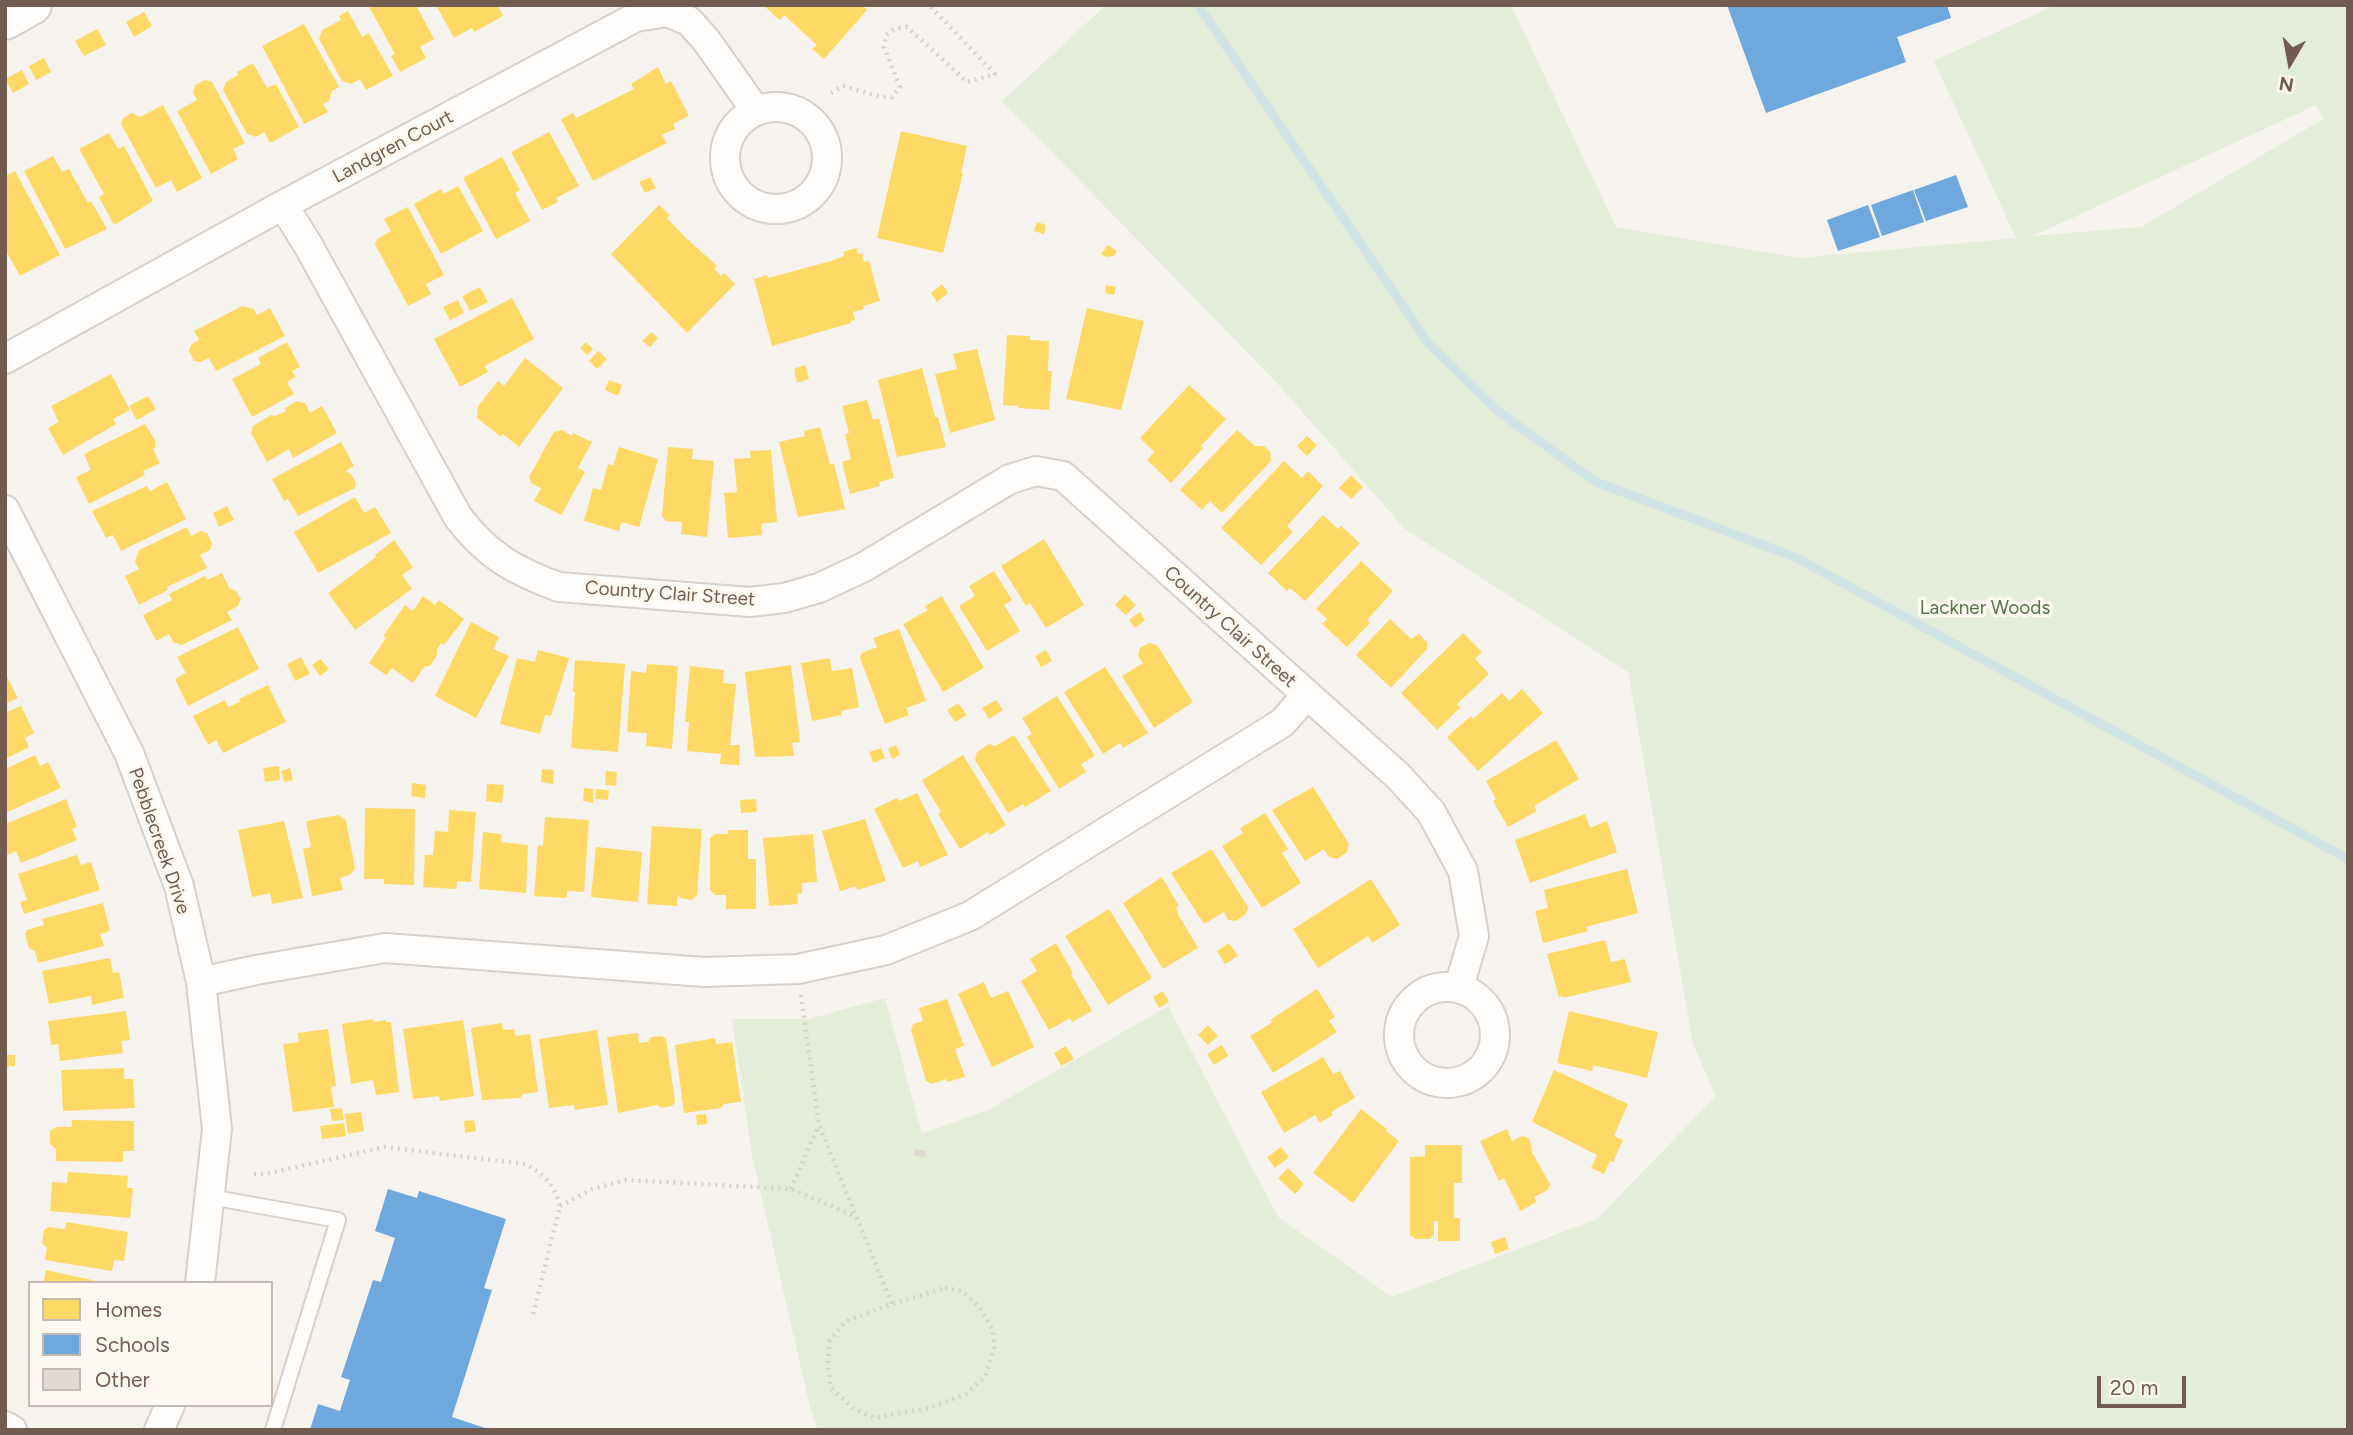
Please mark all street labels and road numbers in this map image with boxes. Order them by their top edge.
street label: Landgren Court [329,106,457,188]
street label: Country Clair Street [1159,561,1301,693]
street label: Country Clair Street [584,577,756,611]
street label: Pebblecreek Drive [123,765,195,917]

